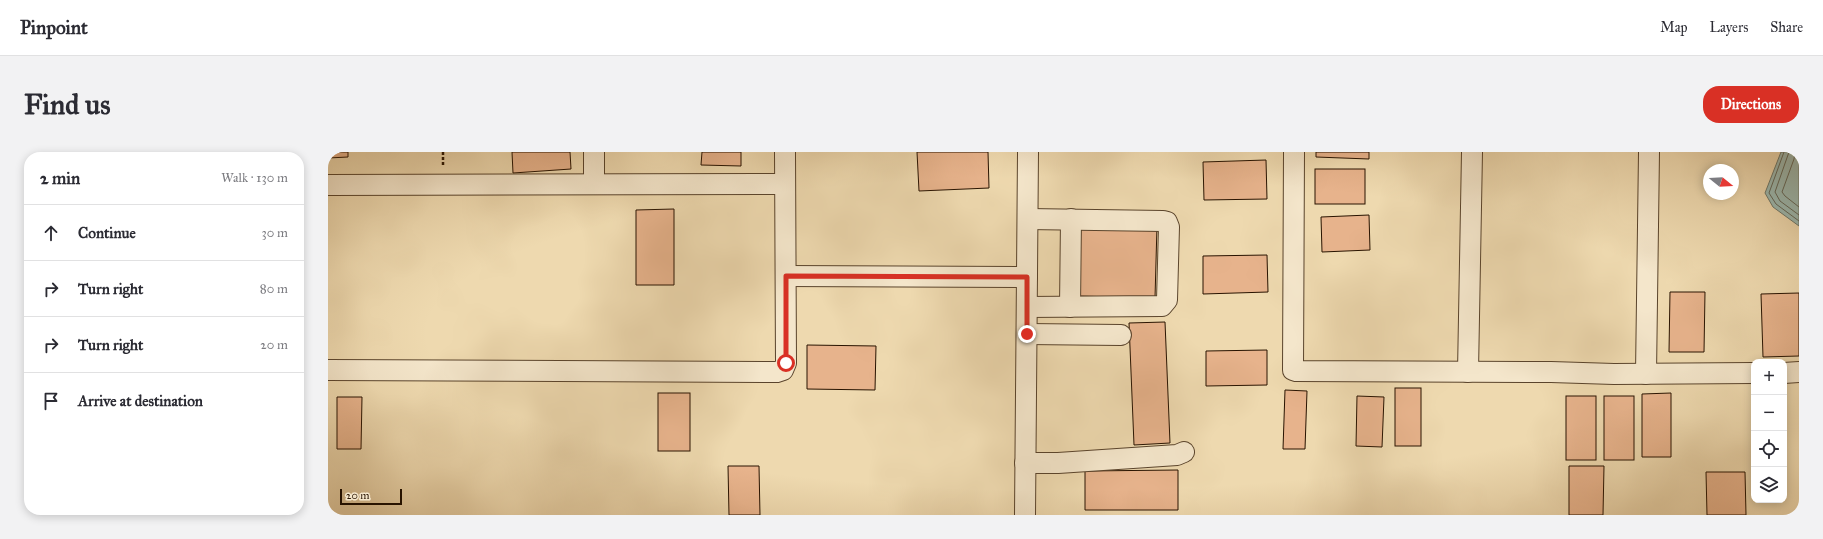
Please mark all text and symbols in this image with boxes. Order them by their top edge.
text: Pinpoint [20,16,88,39]
text: Map [1660,19,1688,36]
text: Layers [1710,19,1748,36]
text: Share [1770,19,1803,36]
button: Directions [1703,86,1799,123]
text: Find us [24,87,110,122]
north arrow [1703,164,1739,200]
text: 2 min [40,168,80,189]
text: Walk · 130 m [221,170,288,186]
icon: ahead [40,222,62,244]
text: Continue [78,224,136,242]
text: 30 m [262,225,288,241]
icon: right [40,278,62,300]
text: Turn right [78,280,143,298]
text: 80 m [260,281,288,297]
route end [1018,325,1036,343]
icon: right [40,334,62,356]
text: Turn right [78,336,143,354]
text: 20 m [260,337,288,353]
route start [777,354,795,372]
map controls [1751,359,1787,503]
button: + [1751,359,1787,395]
icon: arrive [40,390,62,412]
text: Arrive at destination [78,392,203,410]
button: − [1751,395,1787,431]
button: locate [1751,431,1787,467]
button: layers [1751,467,1787,503]
scale bar [340,487,402,506]
text: 20 m [346,489,369,502]

